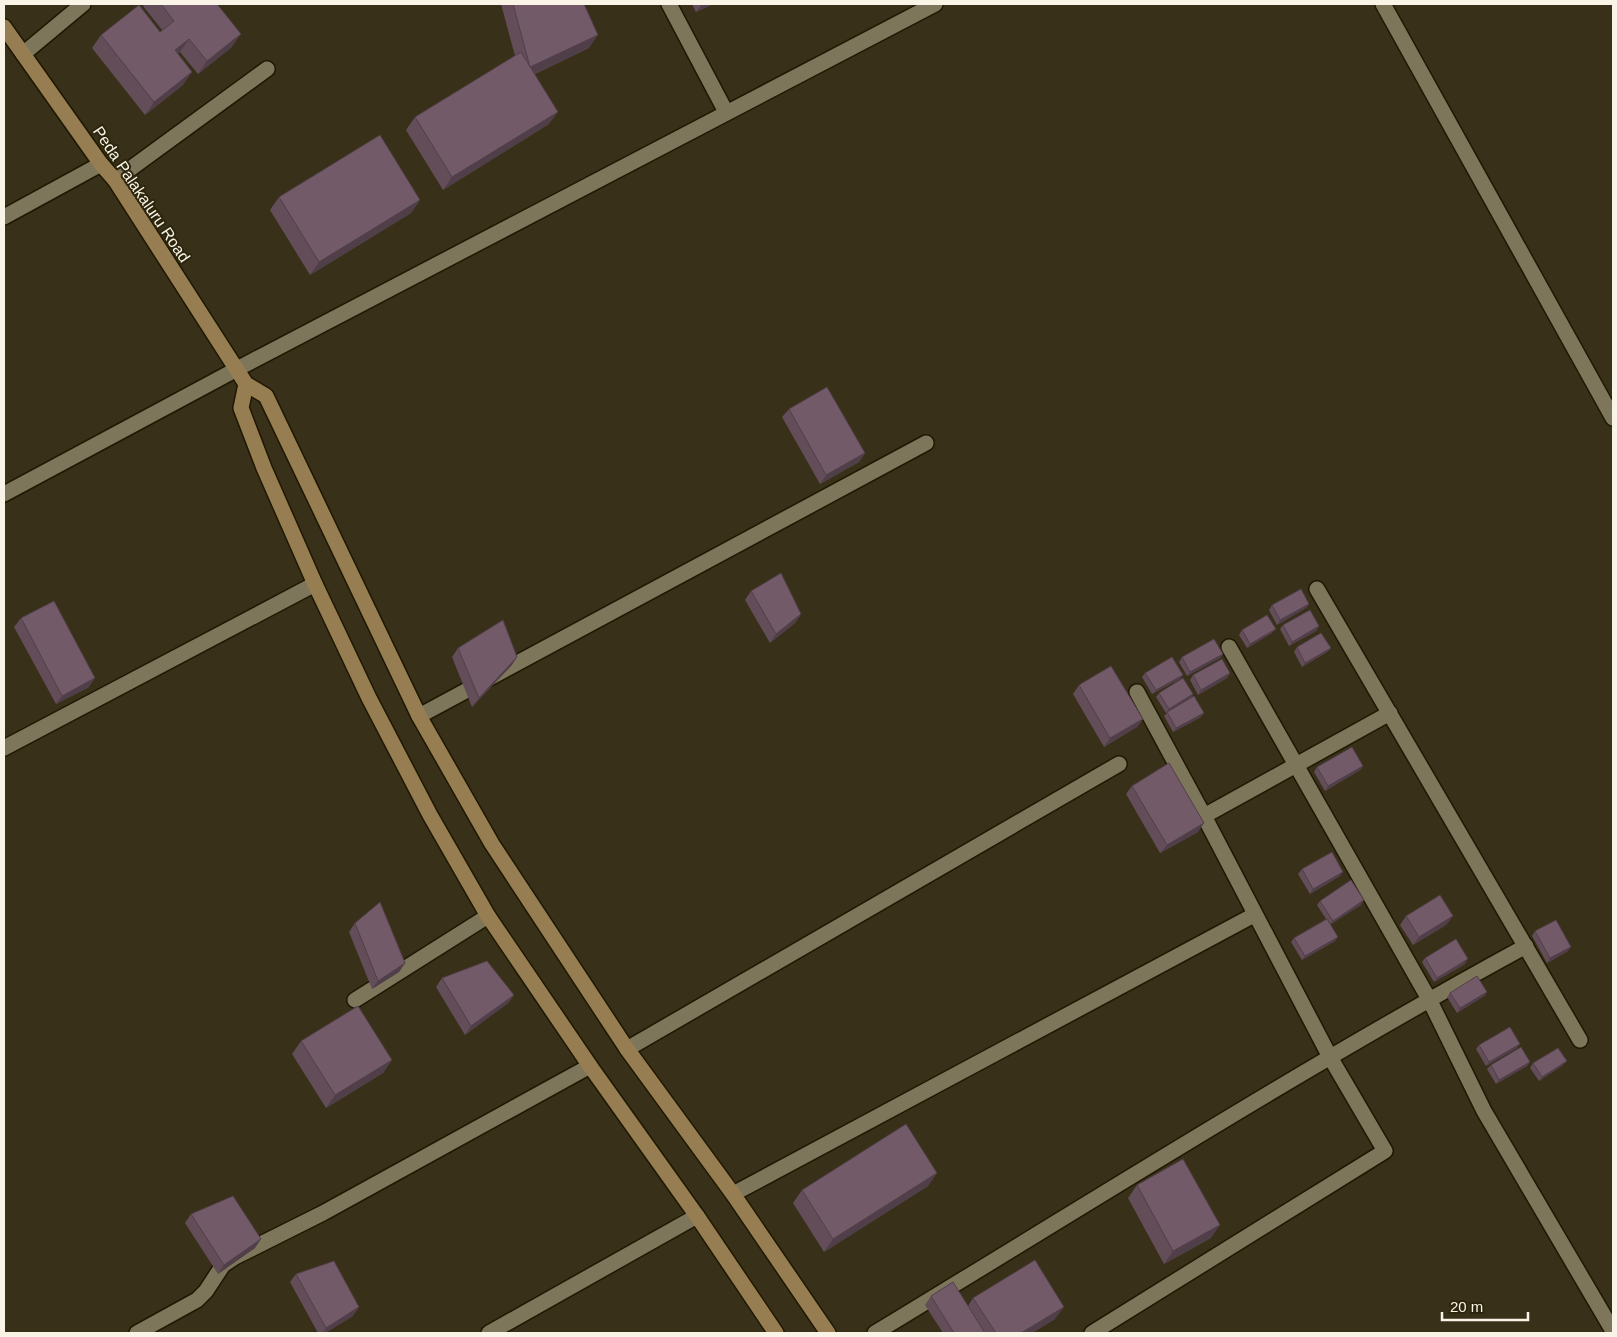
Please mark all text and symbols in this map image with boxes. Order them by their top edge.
street label: Peda Palakaluru Road [90,123,193,265]
scale bar [1442,1290,1528,1322]
text: 20 m [1450,1298,1483,1315]

